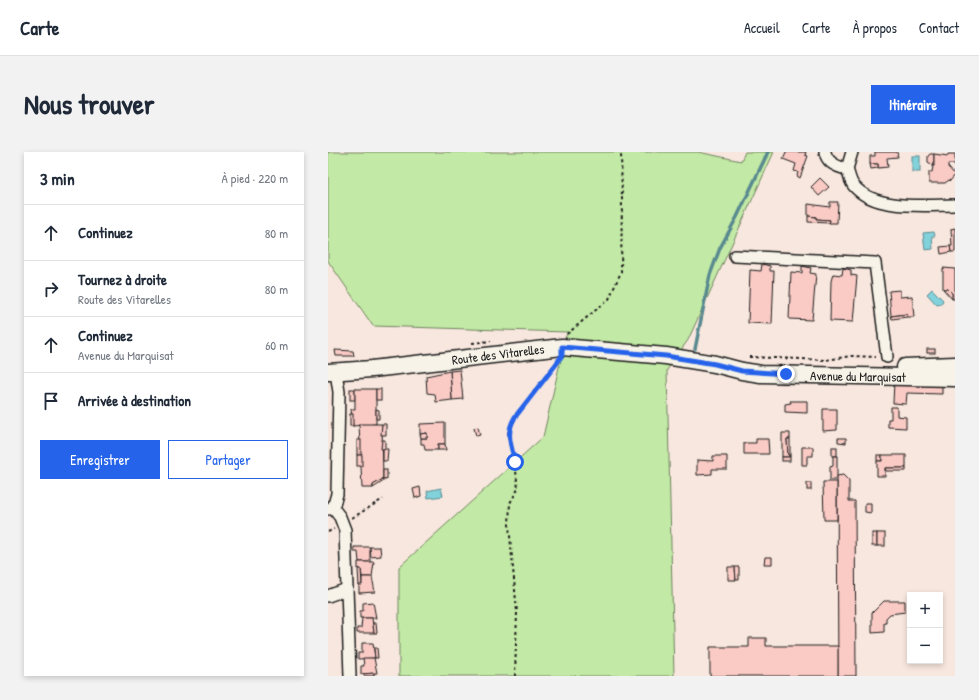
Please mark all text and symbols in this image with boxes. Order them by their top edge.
text: Carte [20,15,59,41]
text: Accueil [744,18,780,37]
text: Carte [802,18,831,37]
text: À propos [853,18,897,37]
text: Contact [919,18,959,37]
text: Nous trouver [24,85,155,123]
button: Itinéraire [871,85,955,124]
text: 3 min [40,167,75,190]
text: À pied · 220 m [222,169,288,187]
icon: ahead [40,222,62,244]
text: Continuez [78,222,133,243]
text: 80 m [265,224,288,242]
text: Tournez à droite [78,269,167,290]
icon: right [40,278,62,300]
text: 80 m [265,280,288,298]
text: Route des Vitarelles [78,290,171,308]
text: Continuez [78,325,133,346]
icon: ahead [40,334,62,356]
text: 60 m [265,336,288,354]
street label: Route des Vitarelles [451,339,545,369]
text: Avenue du Marquisat [78,346,174,364]
route end [777,365,795,383]
street label: Avenue du Marquisat [810,366,907,386]
icon: arrive [40,390,62,412]
text: Arrivée à destination [78,390,191,411]
button: Enregistrer [40,440,160,479]
button: Partager [168,440,288,479]
route start [506,453,524,471]
map controls [907,592,943,664]
button: + [907,592,943,628]
button: − [907,628,943,664]

